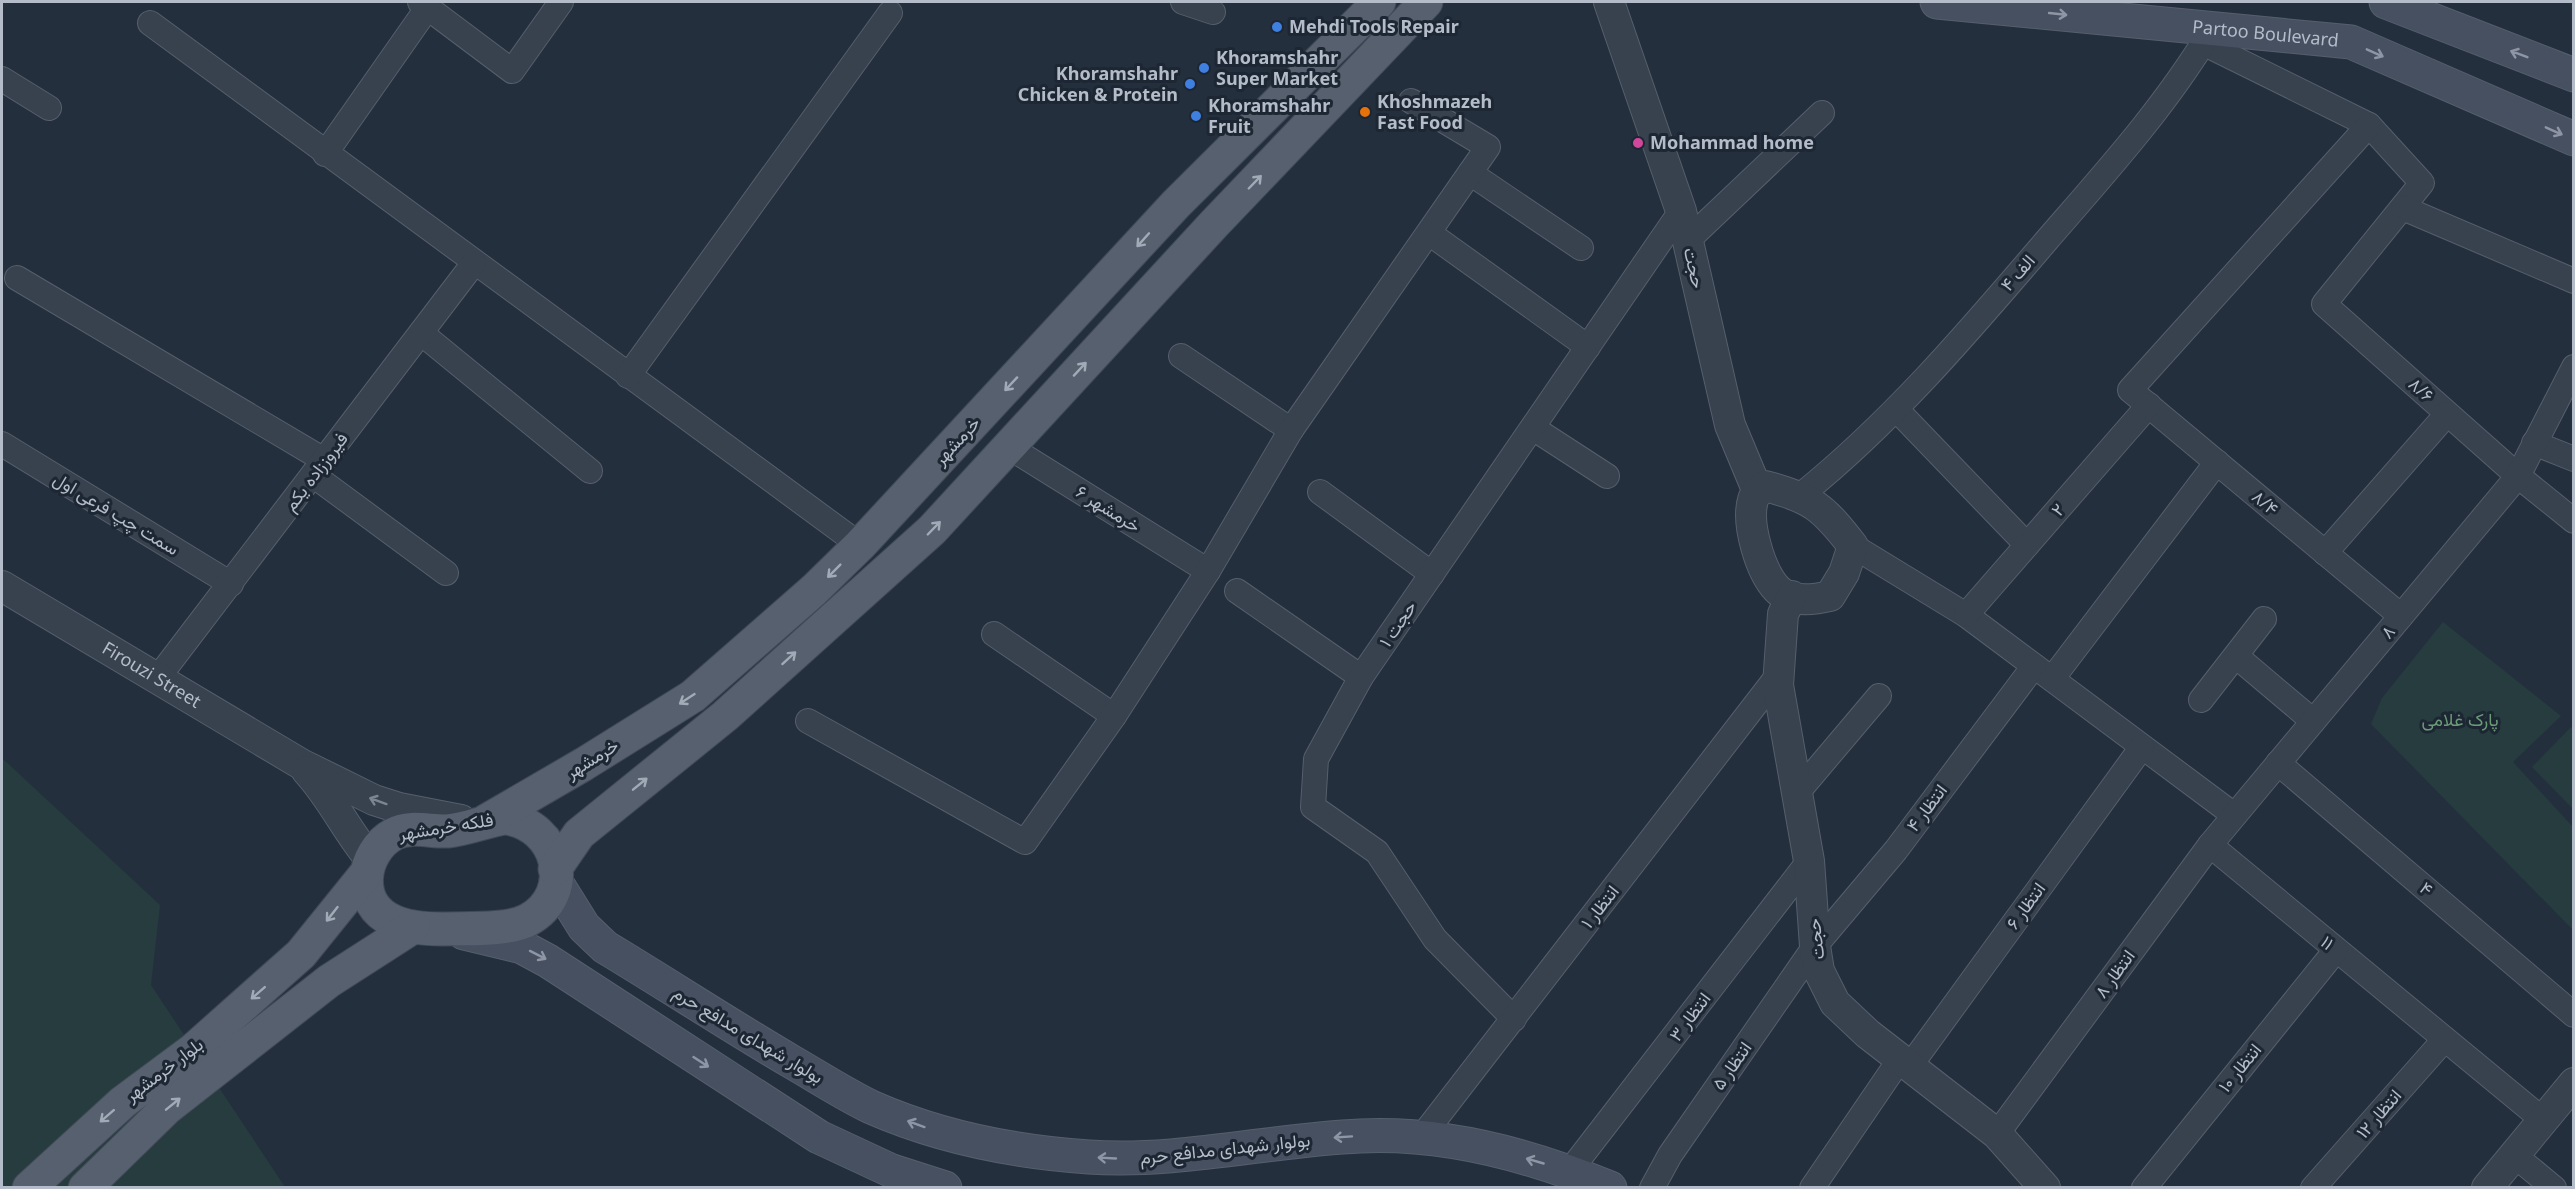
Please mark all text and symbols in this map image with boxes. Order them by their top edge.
one-way arrow [2048,9,2067,20]
place label: Mehdi Tools Repair [1289,14,1459,38]
street label: Partoo Boulevard [2191,14,2340,52]
marker: Mehdi Tools Repair [1270,20,1284,34]
place label: Khoramshahr Super Market [1216,45,1338,90]
one-way arrow [2510,47,2529,58]
one-way arrow [2366,48,2384,59]
place label: Khoramshahr Chicken & Protein [1018,61,1178,106]
marker: Khoramshahr Super Market [1197,61,1211,75]
marker: Khoramshahr Chicken & Protein [1183,77,1197,91]
place label: Khoshmazeh Fast Food [1377,89,1492,134]
place label: Khoramshahr Fruit [1208,93,1330,138]
marker: Khoshmazeh Fast Food [1358,105,1372,119]
marker: Khoramshahr Fruit [1189,109,1203,123]
one-way arrow [2545,125,2563,137]
place label: Mohammad home [1650,130,1814,154]
marker: Mohammad home [1631,136,1645,150]
one-way arrow [1247,174,1262,189]
one-way arrow [1136,232,1150,247]
street label: حجت [1679,245,1711,290]
street label: ۴ الف [1995,249,2040,296]
one-way arrow [1073,362,1087,377]
street label: ۸/۶ [2404,372,2440,407]
one-way arrow [1004,376,1018,391]
street label: خرمشهر [927,411,985,471]
street label: فیروززاده یکم [278,427,354,516]
street label: سمت چپ فرعی اول [49,466,184,561]
street label: خرمشهر ۶ [1072,479,1145,537]
street label: ۸/۴ [2247,484,2284,520]
street label: ۲ [2045,498,2069,521]
one-way arrow [926,520,941,535]
one-way arrow [826,564,841,578]
street label: حجت ۱ [1373,596,1421,651]
street label: ۸ [2375,620,2400,643]
street label: Firouzi Street [98,635,206,713]
one-way arrow [781,651,796,665]
one-way arrow [679,693,696,705]
park label: پارک غلامی [2421,707,2499,732]
street label: خرمشهر [560,733,623,784]
one-way arrow [632,777,647,791]
street label: انتظار ۴ [1900,779,1952,836]
one-way arrow [369,794,388,805]
street label: فلکه خرمشهر [396,807,495,845]
street label: ۴ [2415,876,2438,901]
street label: انتظار ۶ [2000,877,2050,934]
street label: انتظار ۱ [1575,880,1624,933]
one-way arrow [325,906,338,922]
street label: حجت [1801,917,1829,961]
street label: ۱۱ [2316,930,2339,955]
street label: انتظار ۸ [2089,944,2140,1002]
one-way arrow [528,950,546,962]
street label: بولوار شهدای مدافع حرم [668,980,828,1089]
one-way arrow [250,986,265,1000]
street label: انتظار ۳ [1663,987,1715,1046]
street label: بلوار خرمشهر [118,1032,208,1107]
street label: انتظار ۵ [1706,1036,1757,1094]
street label: انتظار ۱۰ [2212,1038,2266,1097]
one-way arrow [692,1056,709,1068]
street label: انتظار ۱۲ [2350,1084,2406,1143]
one-way arrow [165,1097,181,1110]
one-way arrow [99,1109,114,1123]
one-way arrow [907,1118,926,1129]
street label: بولوار شهدای مدافع حرم [1139,1127,1311,1170]
one-way arrow [1333,1132,1353,1143]
one-way arrow [1098,1152,1118,1163]
one-way arrow [1526,1155,1545,1166]

